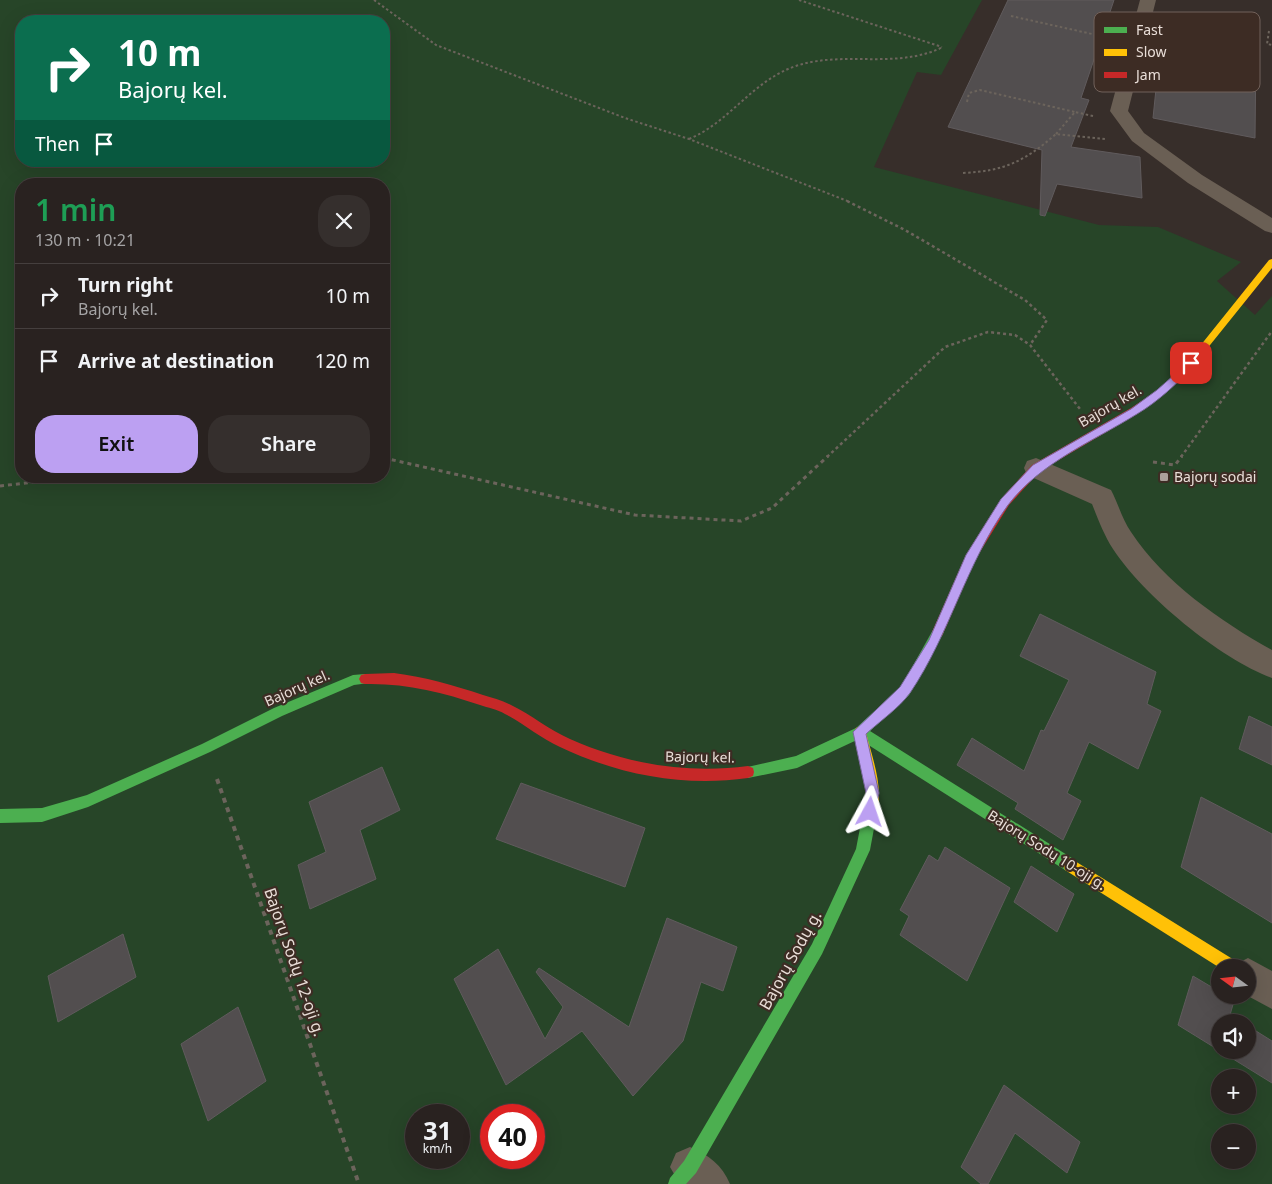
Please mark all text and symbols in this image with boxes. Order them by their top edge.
legend [1094,12,1260,92]
text: Fast [1136,20,1163,39]
text: 10 m [118,29,201,76]
icon: right [35,35,100,100]
text: Slow [1136,42,1167,61]
text: Jam [1134,65,1161,84]
text: Bajorų kel. [118,74,228,104]
icon: arrive [90,130,118,158]
text: Then [35,131,80,157]
text: 1 min [35,189,116,230]
button: close [318,195,370,247]
text: 130 m · 10:21 [35,229,135,251]
text: Turn right [78,272,173,298]
icon: right [35,282,63,310]
text: 10 m [326,283,370,309]
text: Bajorų kel. [78,298,158,320]
pin [1170,342,1212,384]
icon: arrive [35,347,63,375]
text: Arrive at destination [78,348,274,374]
text: 120 m [315,348,370,374]
icon: arrive [1177,349,1205,377]
street label: Bajorų kel. [1075,380,1145,431]
button: Exit [35,415,198,473]
button: Share [208,415,370,473]
place label: Bajorų sodai [1174,467,1256,486]
marker: Bajorų sodai [1158,471,1170,483]
street label: Bajorų kel. [261,665,333,710]
street label: Bajorų kel. [665,746,735,767]
position arrow [843,785,895,837]
street label: Bajorų Sodų 10-oji g. [984,805,1110,894]
street label: Bajorų Sodų 12-oji g. [259,885,331,1039]
street label: Bajorų Sodų g. [754,906,826,1014]
north arrow [1211,959,1256,1004]
map controls [1211,959,1256,1169]
button: sound [1211,1014,1256,1059]
button: + [1211,1069,1256,1114]
speed limit sign: 40 [480,1104,545,1169]
text: 31 [423,1113,452,1147]
button: − [1211,1124,1256,1169]
text: km/h [423,1140,452,1157]

